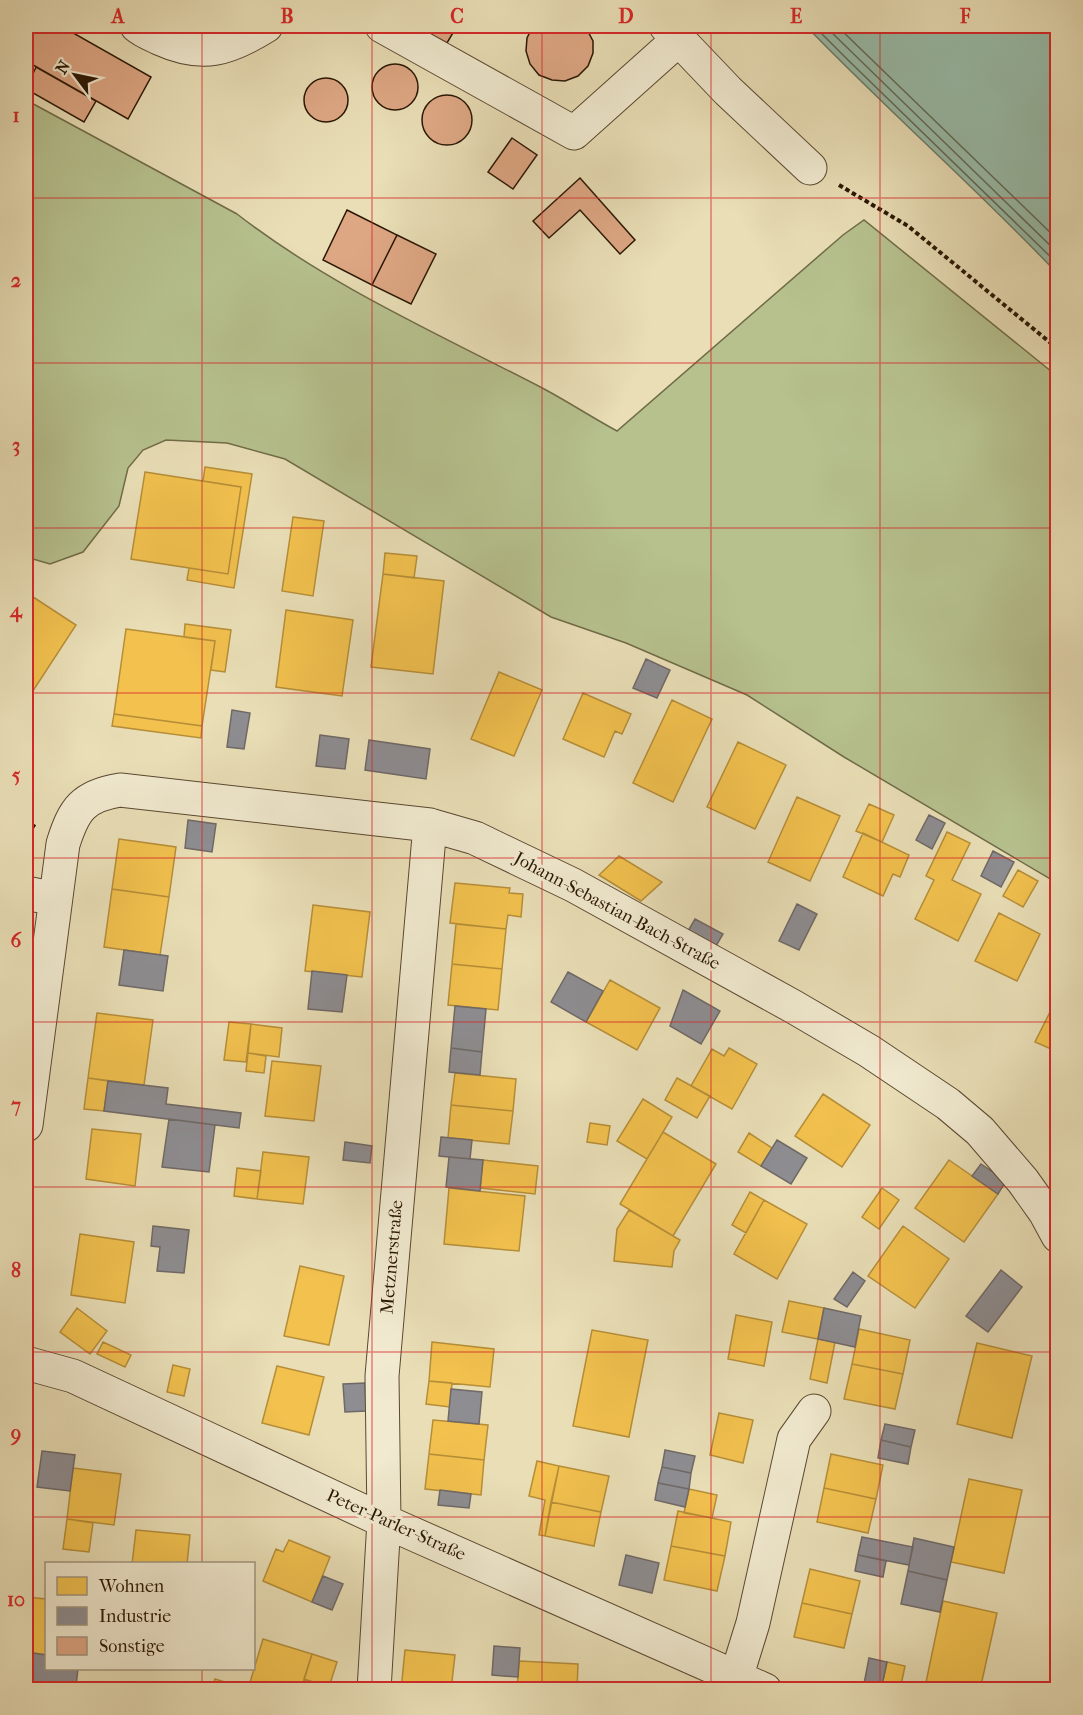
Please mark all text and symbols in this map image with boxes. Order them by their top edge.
text: A [110,5,126,28]
text: B [280,5,294,28]
text: C [450,5,464,28]
text: D [618,5,634,28]
text: E [790,5,802,28]
text: F [959,5,971,28]
north arrow [45,45,105,105]
text: N [51,56,74,77]
text: 1 [12,104,20,127]
text: 2 [11,269,21,292]
text: 3 [12,434,20,457]
text: 4 [9,599,23,623]
text: 5 [12,764,21,787]
street label: Johann-Sebastian-Bach-Straße [509,847,724,974]
text: 6 [11,929,23,952]
text: 7 [10,1094,21,1117]
street label: Metznerstraße [377,1199,407,1315]
text: 8 [11,1259,21,1282]
text: 9 [10,1423,21,1446]
street label: Peter-Parler-Straße [323,1485,469,1565]
legend [45,1562,255,1670]
text: Wohnen [98,1576,165,1597]
text: 10 [7,1588,25,1611]
text: Industrie [99,1606,171,1627]
text: Sonstige [99,1636,165,1657]

